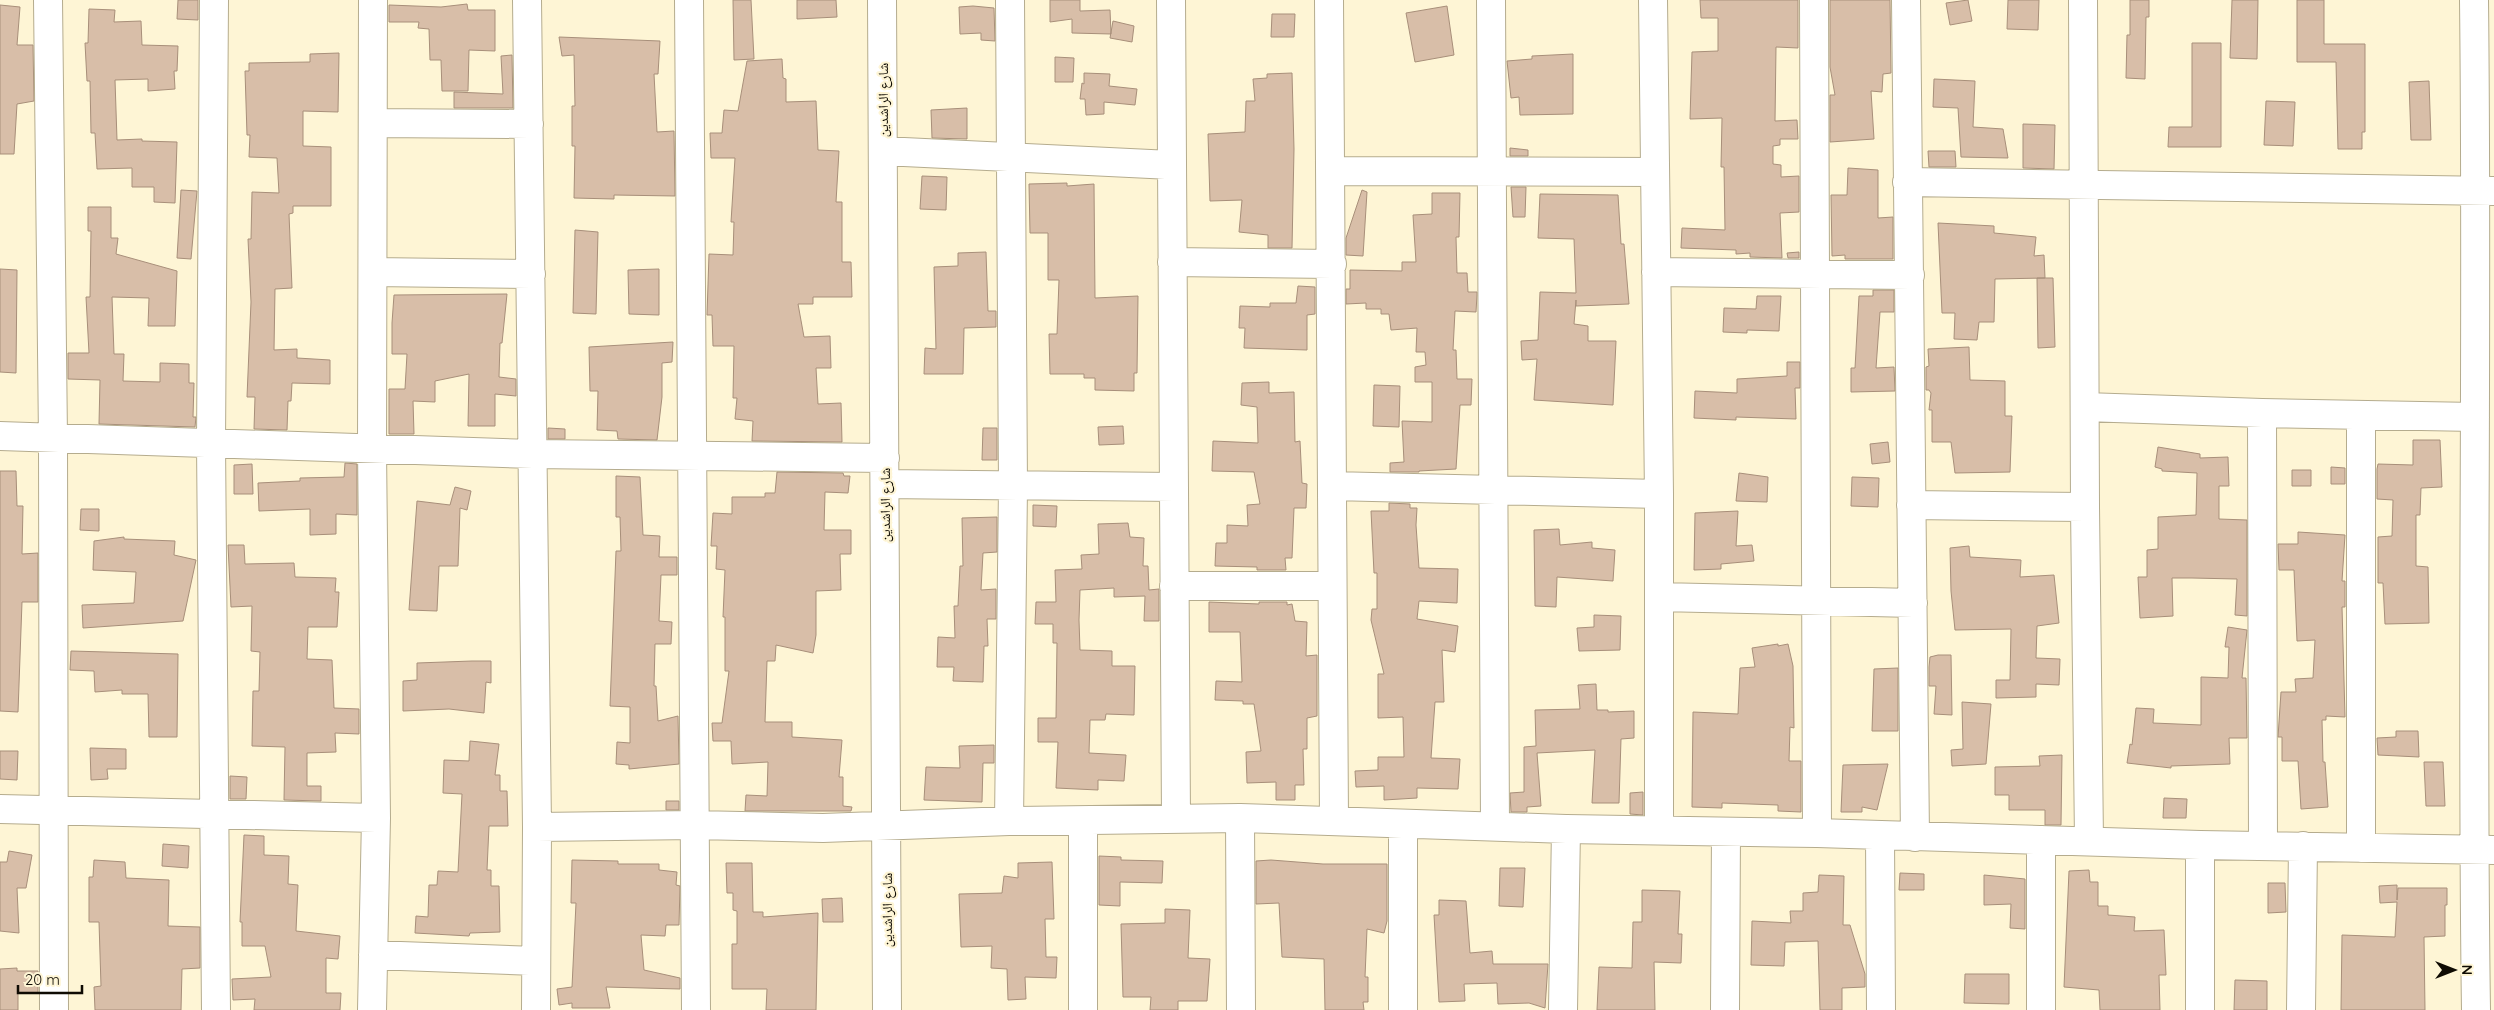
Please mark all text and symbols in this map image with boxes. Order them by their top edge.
street label: شارع الراشدين [874,63,893,137]
street label: شارع الراشدين [876,468,895,542]
street label: شارع الراشدين [878,873,897,947]
north arrow [2429,945,2479,995]
scale bar [18,962,81,994]
text: N [2458,965,2476,975]
text: 20 m [25,970,60,989]

